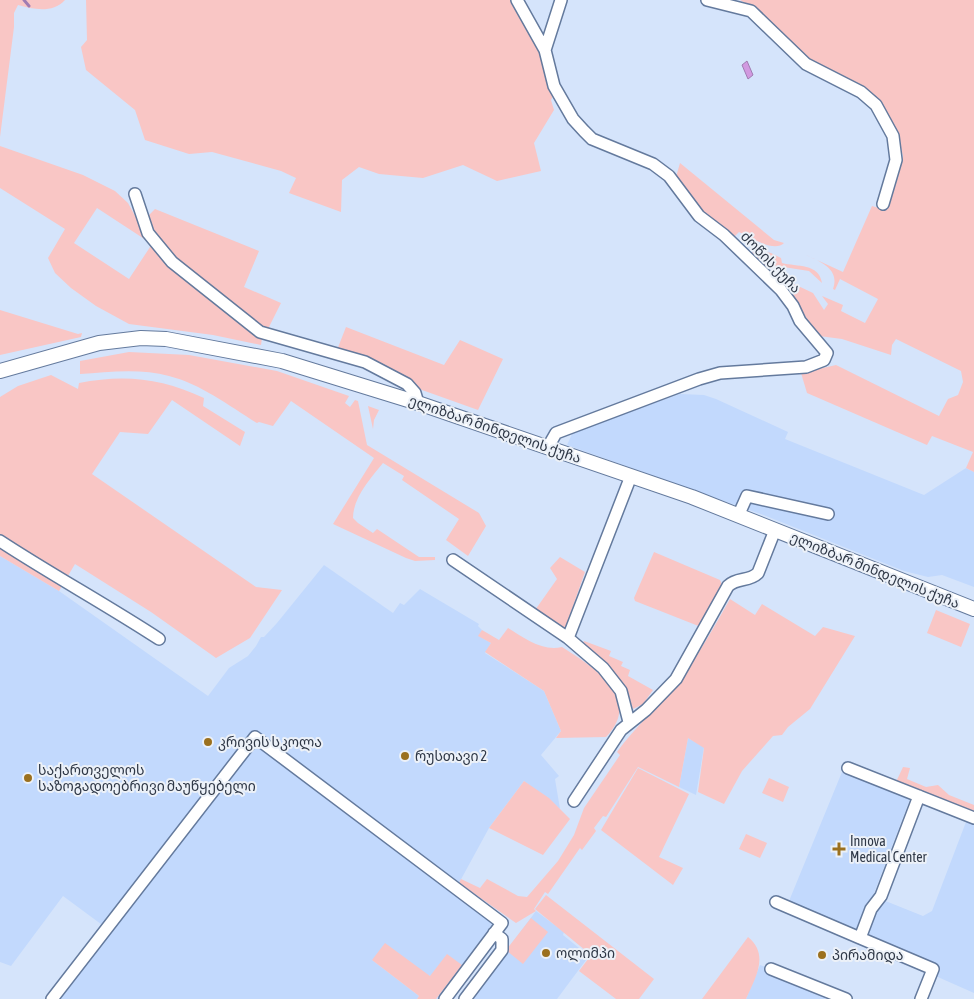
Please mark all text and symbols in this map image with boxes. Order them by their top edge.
street label: ძოწის ქუჩა [737,228,804,297]
street label: ელიზბარ მინდელის ქუჩა [406,392,583,467]
street label: ელიზბარ მინდელის ქუჩა [788,529,962,612]
place label: კრივის სკოლა [218,734,322,751]
marker: კრივის სკოლა [202,736,214,748]
place label: რუსთავი 2 [415,748,487,765]
marker: რუსთავი 2 [399,750,411,762]
place label: საქართველოს საზოგადოებრივი მაუწყებელი [38,762,256,795]
marker: საქართველოს საზოგადოებრივი მაუწყებელი [22,772,34,784]
place label: Innova Medical Center [850,833,928,865]
marker: Innova Medical Center [832,842,846,856]
place label: ოლიმპი [556,945,615,962]
marker: ოლიმპი [540,947,552,959]
place label: პირამიდა [832,947,904,964]
marker: პირამიდა [816,949,828,961]

